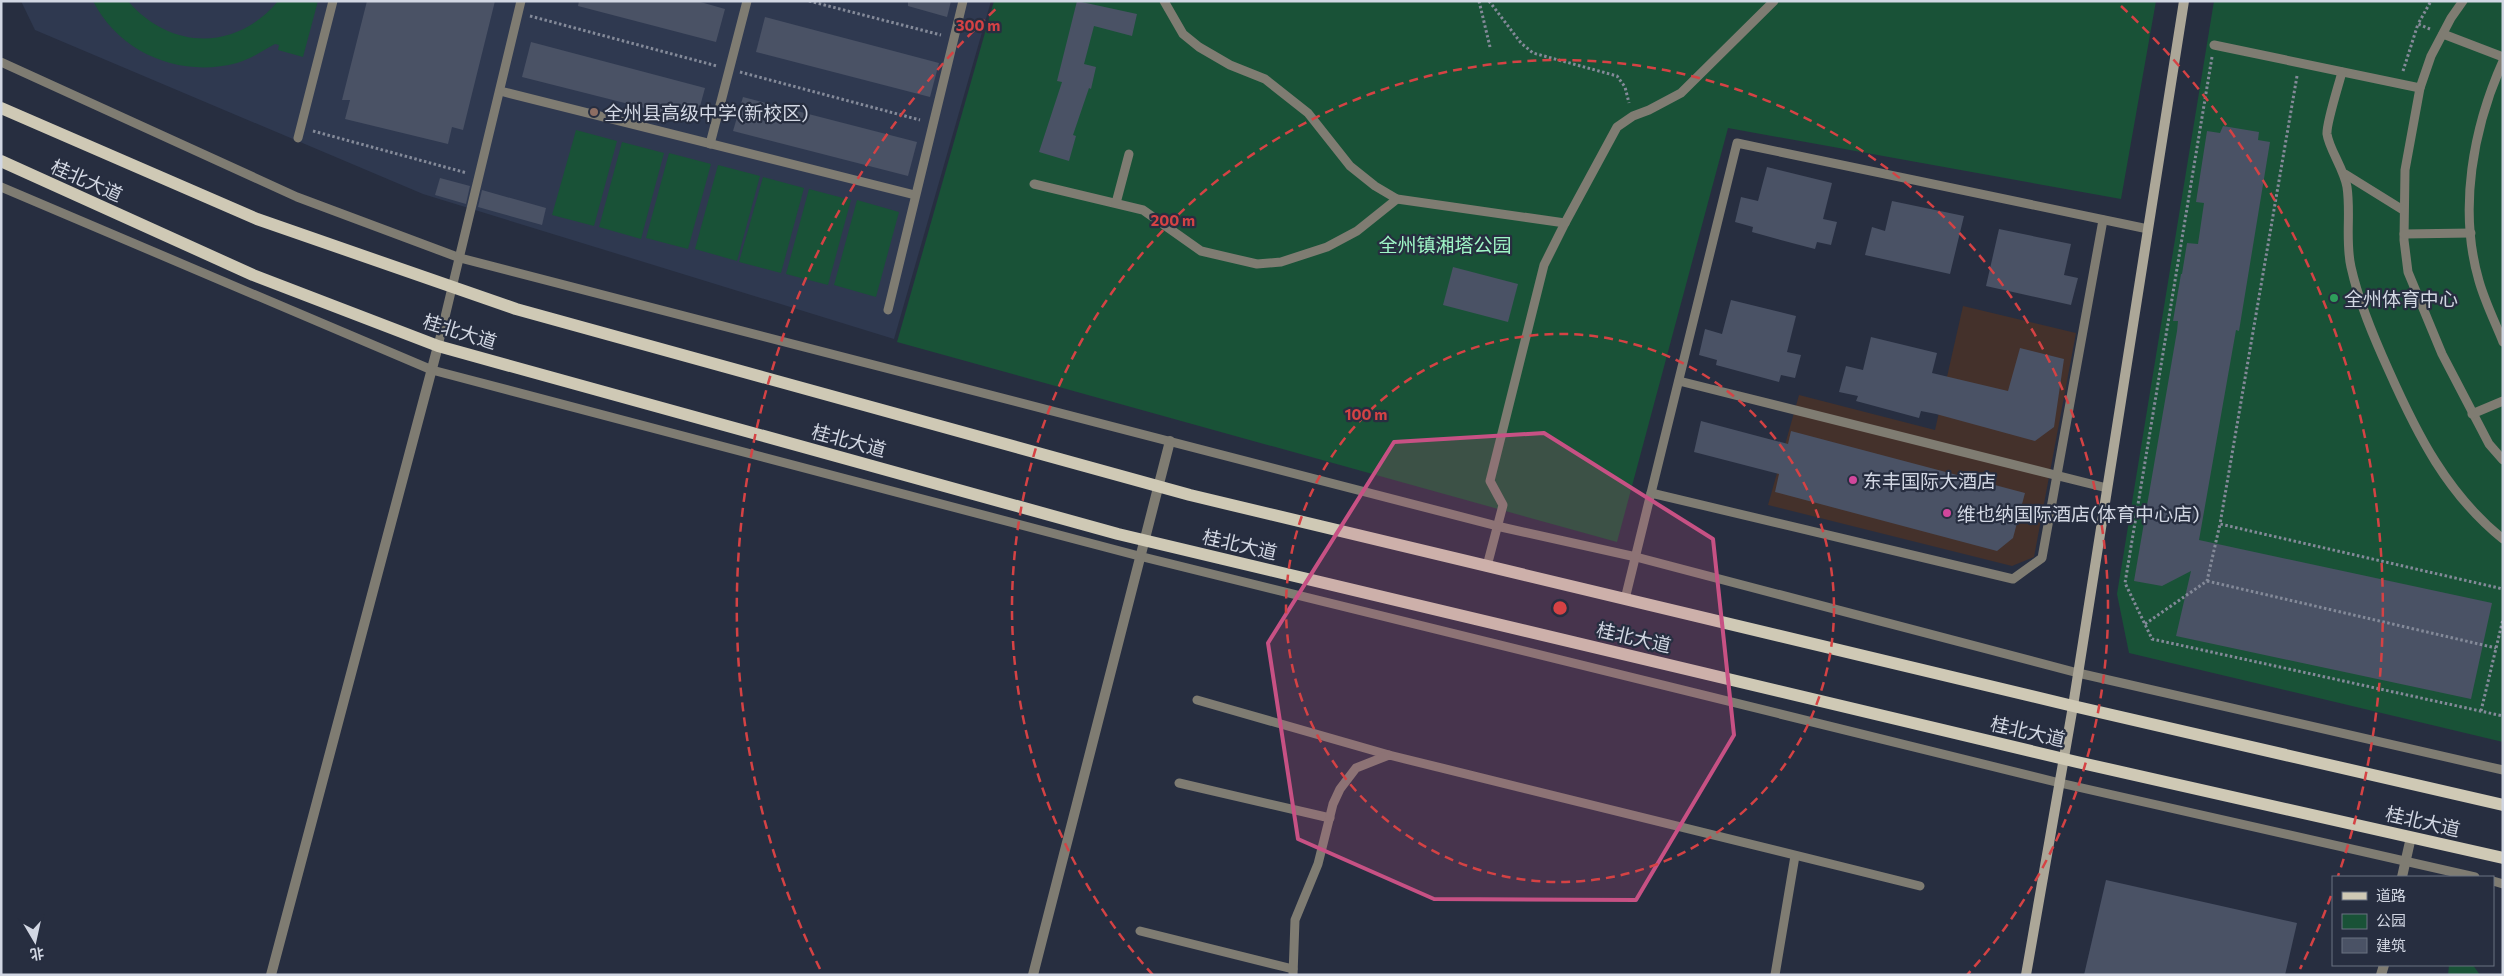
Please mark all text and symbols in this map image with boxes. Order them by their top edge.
text: 300 m [956,16,1000,34]
place label: 全州县高级中学(新校区) [604,101,809,124]
marker: 全州县高级中学(新校区) [588,106,600,118]
street label: 桂北大道 [48,154,126,206]
text: 200 m [1151,211,1195,229]
park label: 全州镇湘塔公园 [1378,233,1512,256]
place label: 全州体育中心 [2344,287,2458,310]
marker: 全州体育中心 [2328,292,2340,304]
street label: 桂北大道 [420,309,500,353]
text: 100 m [1345,405,1387,423]
street label: 桂北大道 [809,419,889,461]
place label: 东丰国际大酒店 [1863,469,1996,492]
marker: 东丰国际大酒店 [1847,474,1859,486]
place label: 维也纳国际酒店(体育中心店) [1957,502,2200,525]
marker: 维也纳国际酒店(体育中心店) [1941,507,1953,519]
street label: 桂北大道 [1200,524,1280,564]
centre of rings [1551,599,1569,617]
street label: 桂北大道 [1594,617,1674,657]
street label: 桂北大道 [1988,711,2068,751]
street label: 桂北大道 [2383,801,2463,841]
legend [2332,876,2494,966]
text: 道路 [2376,886,2406,904]
text: 公园 [2376,911,2406,929]
north arrow [10,916,60,966]
text: 建筑 [2376,936,2406,954]
text: 北 [29,945,45,964]

